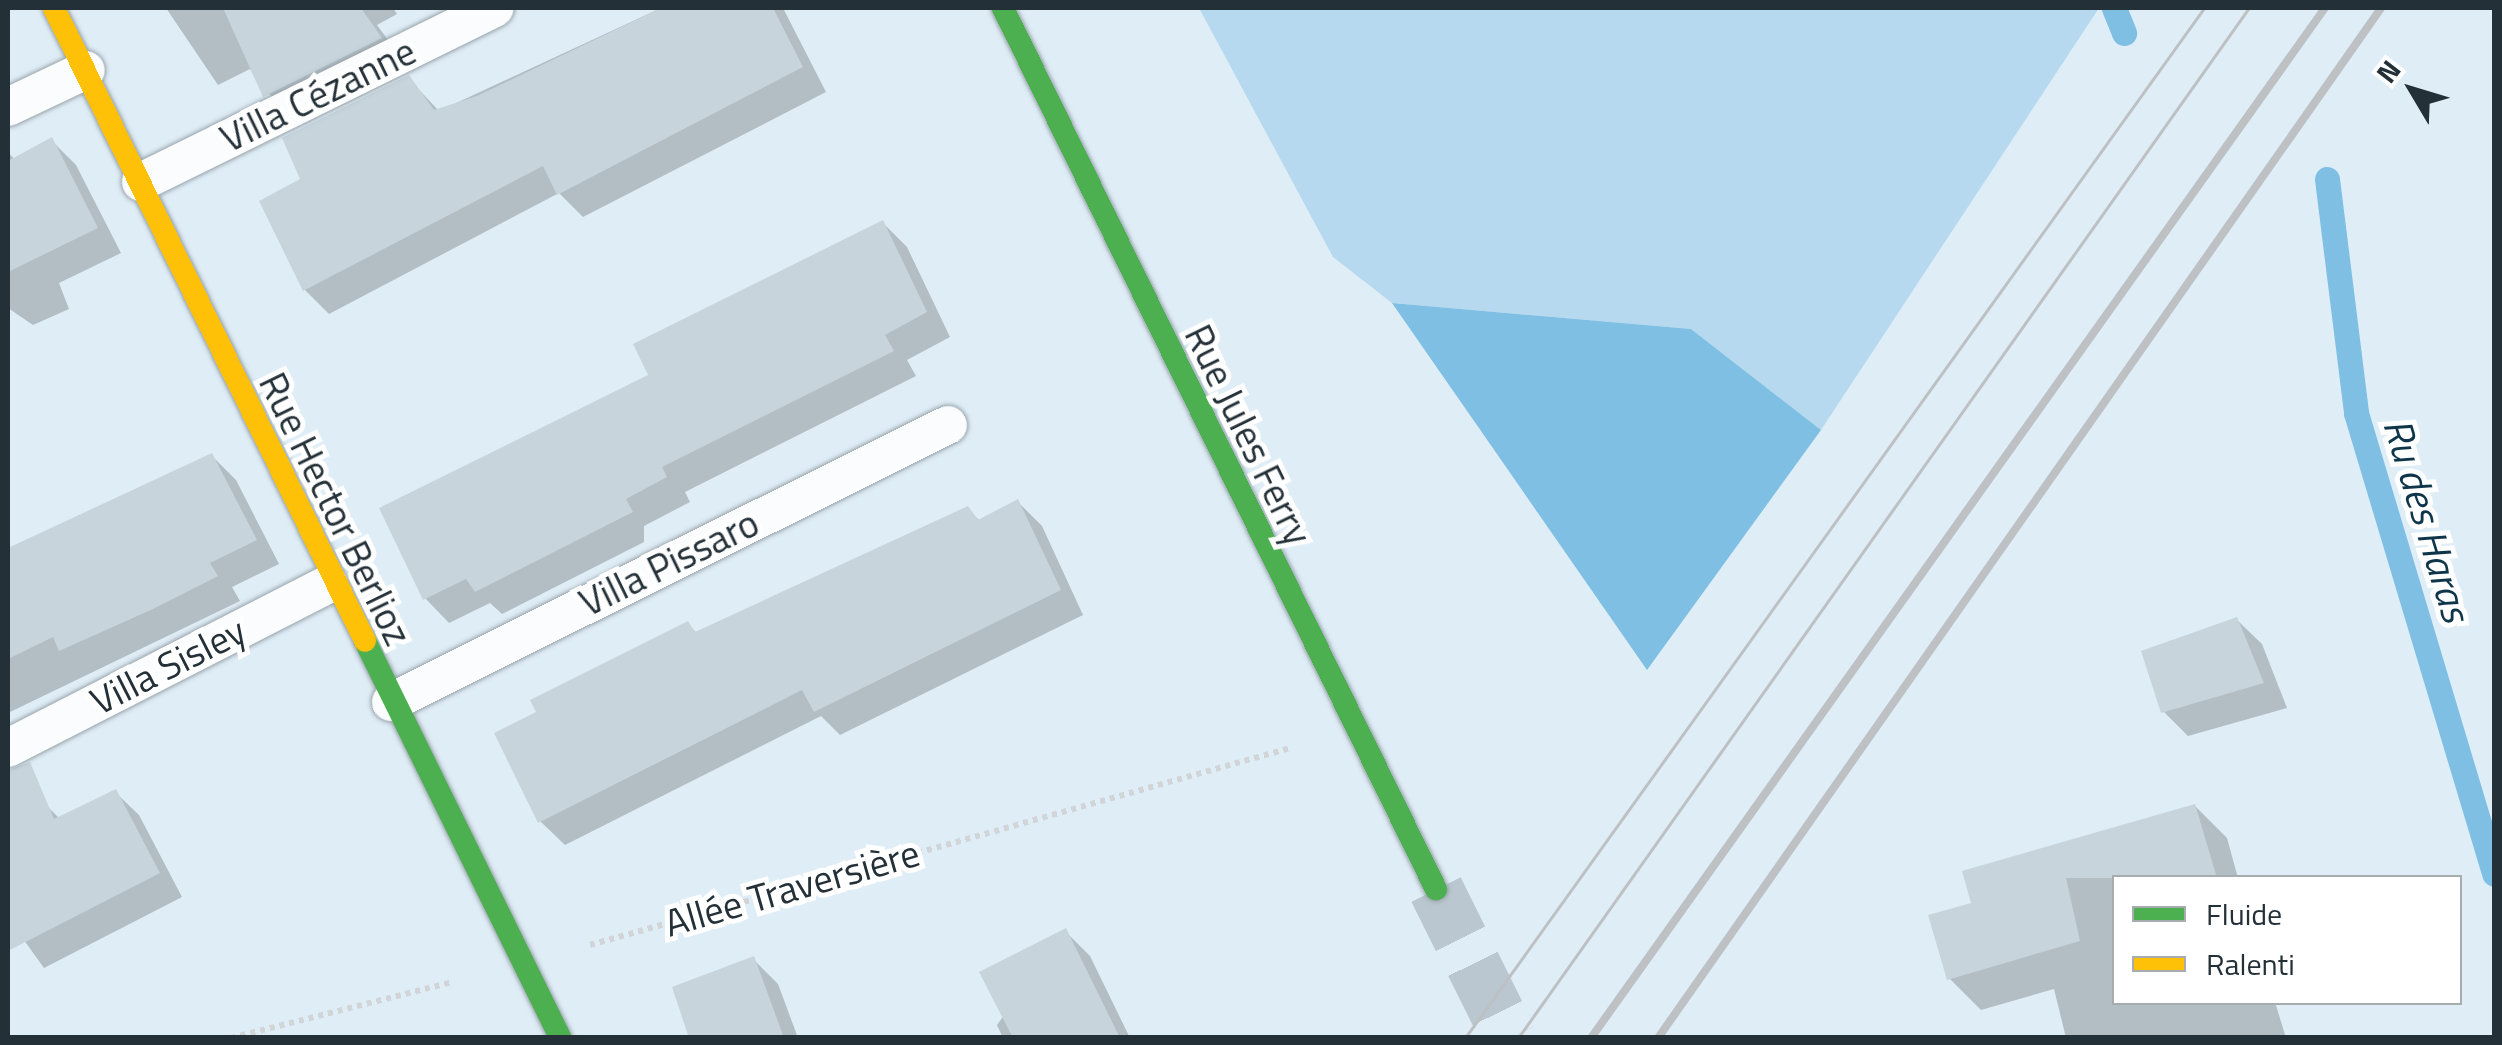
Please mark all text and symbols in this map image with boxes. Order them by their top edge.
street label: Villa Cézanne [213,28,423,162]
north arrow [2362,40,2462,140]
text: N [2365,50,2411,92]
street label: Rue Jules Ferry [1175,317,1321,553]
street label: Rue Hector Berlioz [249,365,421,653]
water label: Ru des Haras [2373,413,2481,627]
street label: Villa Pissaro [572,500,766,626]
street label: Villa Sisley [83,608,253,724]
street label: Allée Traversière [659,830,925,946]
legend [2112,875,2462,1005]
text: Fluide [2206,891,2282,937]
text: Ralenti [2206,941,2295,987]

